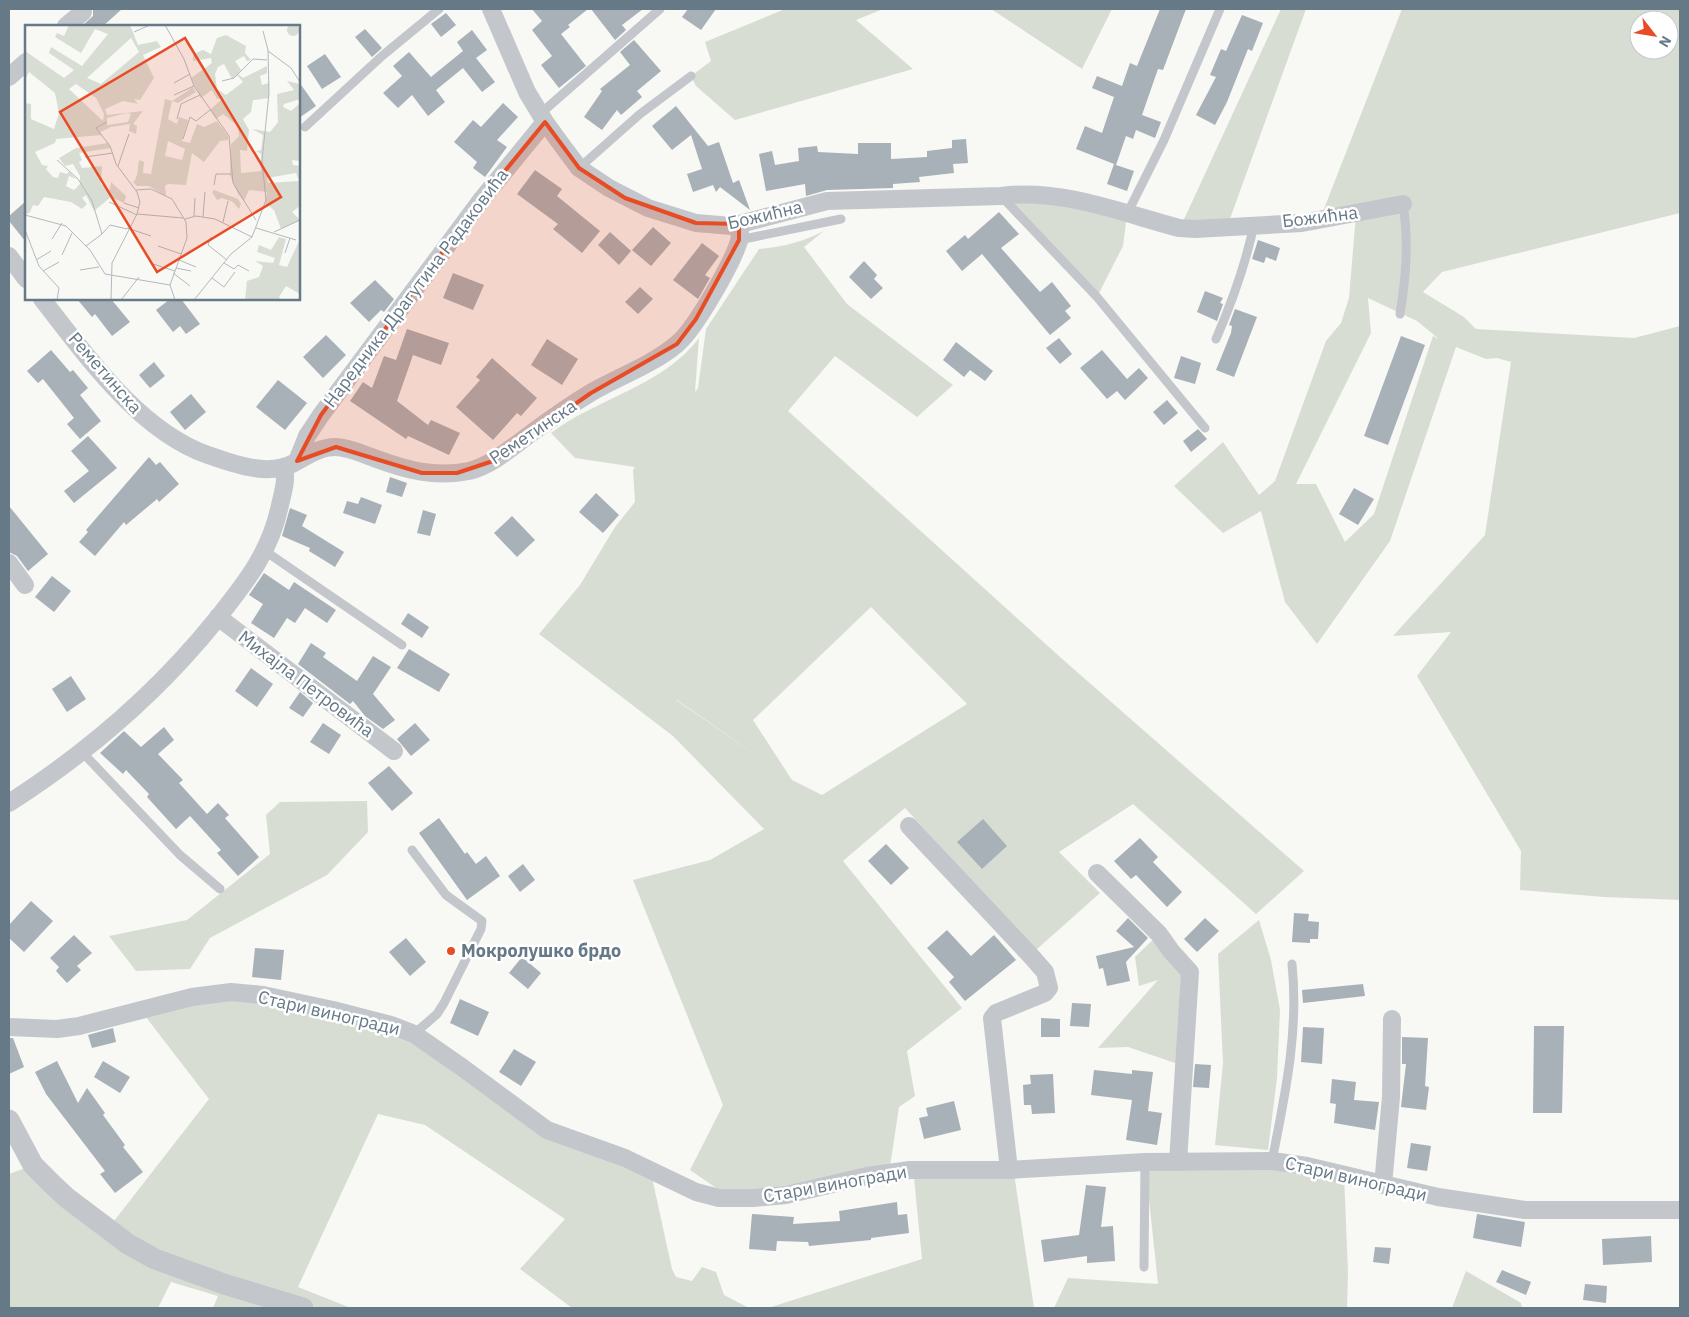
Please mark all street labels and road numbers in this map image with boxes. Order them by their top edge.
street label: Наредника Драгутина Радаковића [318,163,513,412]
street label: Божићна [725,195,805,234]
street label: Божићна [1281,200,1359,233]
street label: Реметинска [64,327,147,418]
street label: Реметинска [485,394,581,469]
street label: Михајла Петровића [234,625,379,742]
street label: Стари виногради [256,985,402,1040]
street label: Стари виногради [1283,1151,1429,1206]
street label: Стари виногради [761,1160,908,1207]

